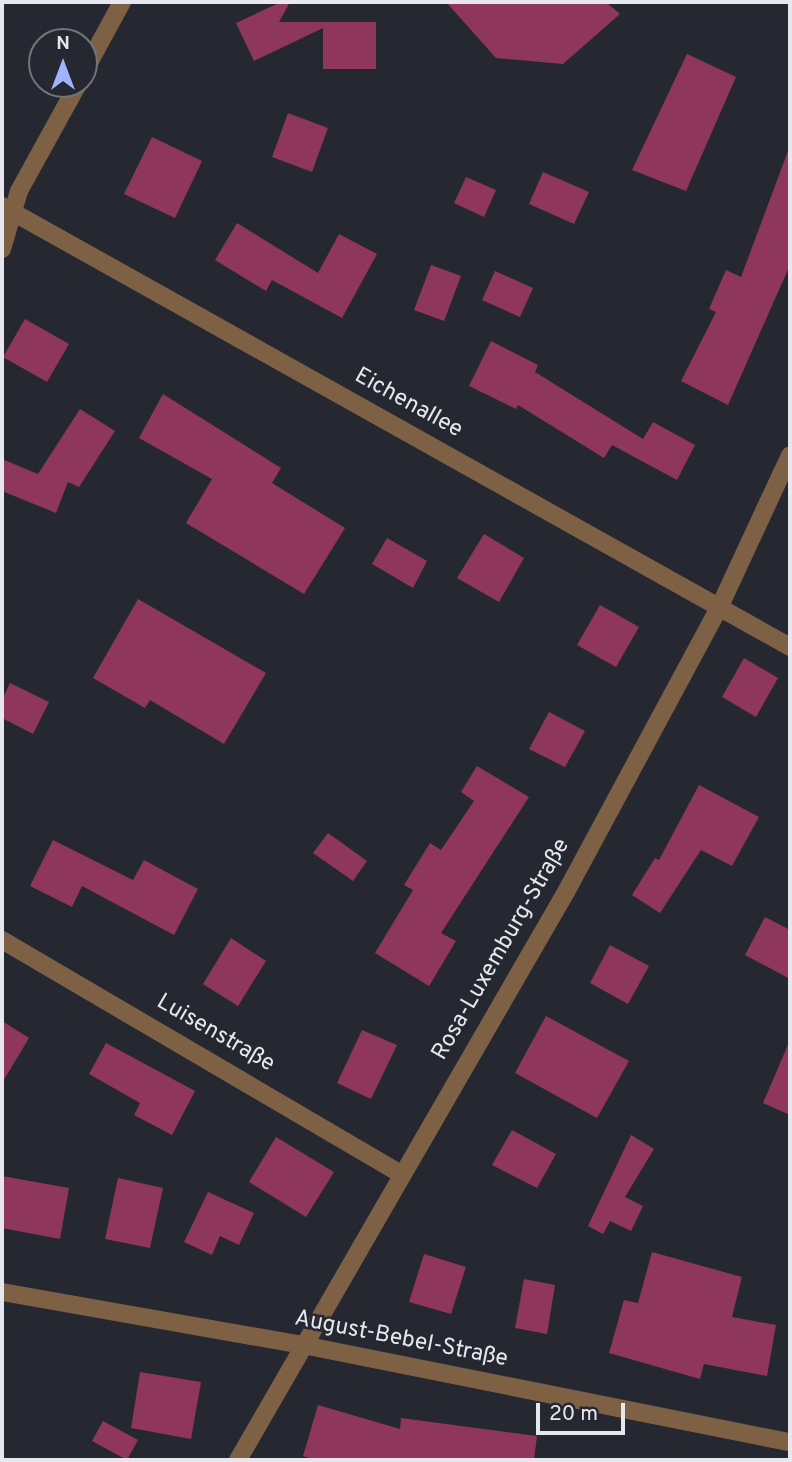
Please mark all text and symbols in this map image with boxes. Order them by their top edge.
north arrow [28,28,98,98]
text: N [56,32,70,56]
street label: Eichenallee [349,363,467,445]
street label: Rosa-Luxemburg-Straße [427,834,577,1066]
street label: Luisenstraße [151,989,279,1079]
street label: August-Bebel-Straße [292,1306,510,1374]
scale bar [540,1388,629,1432]
text: 20 m [549,1401,598,1428]

